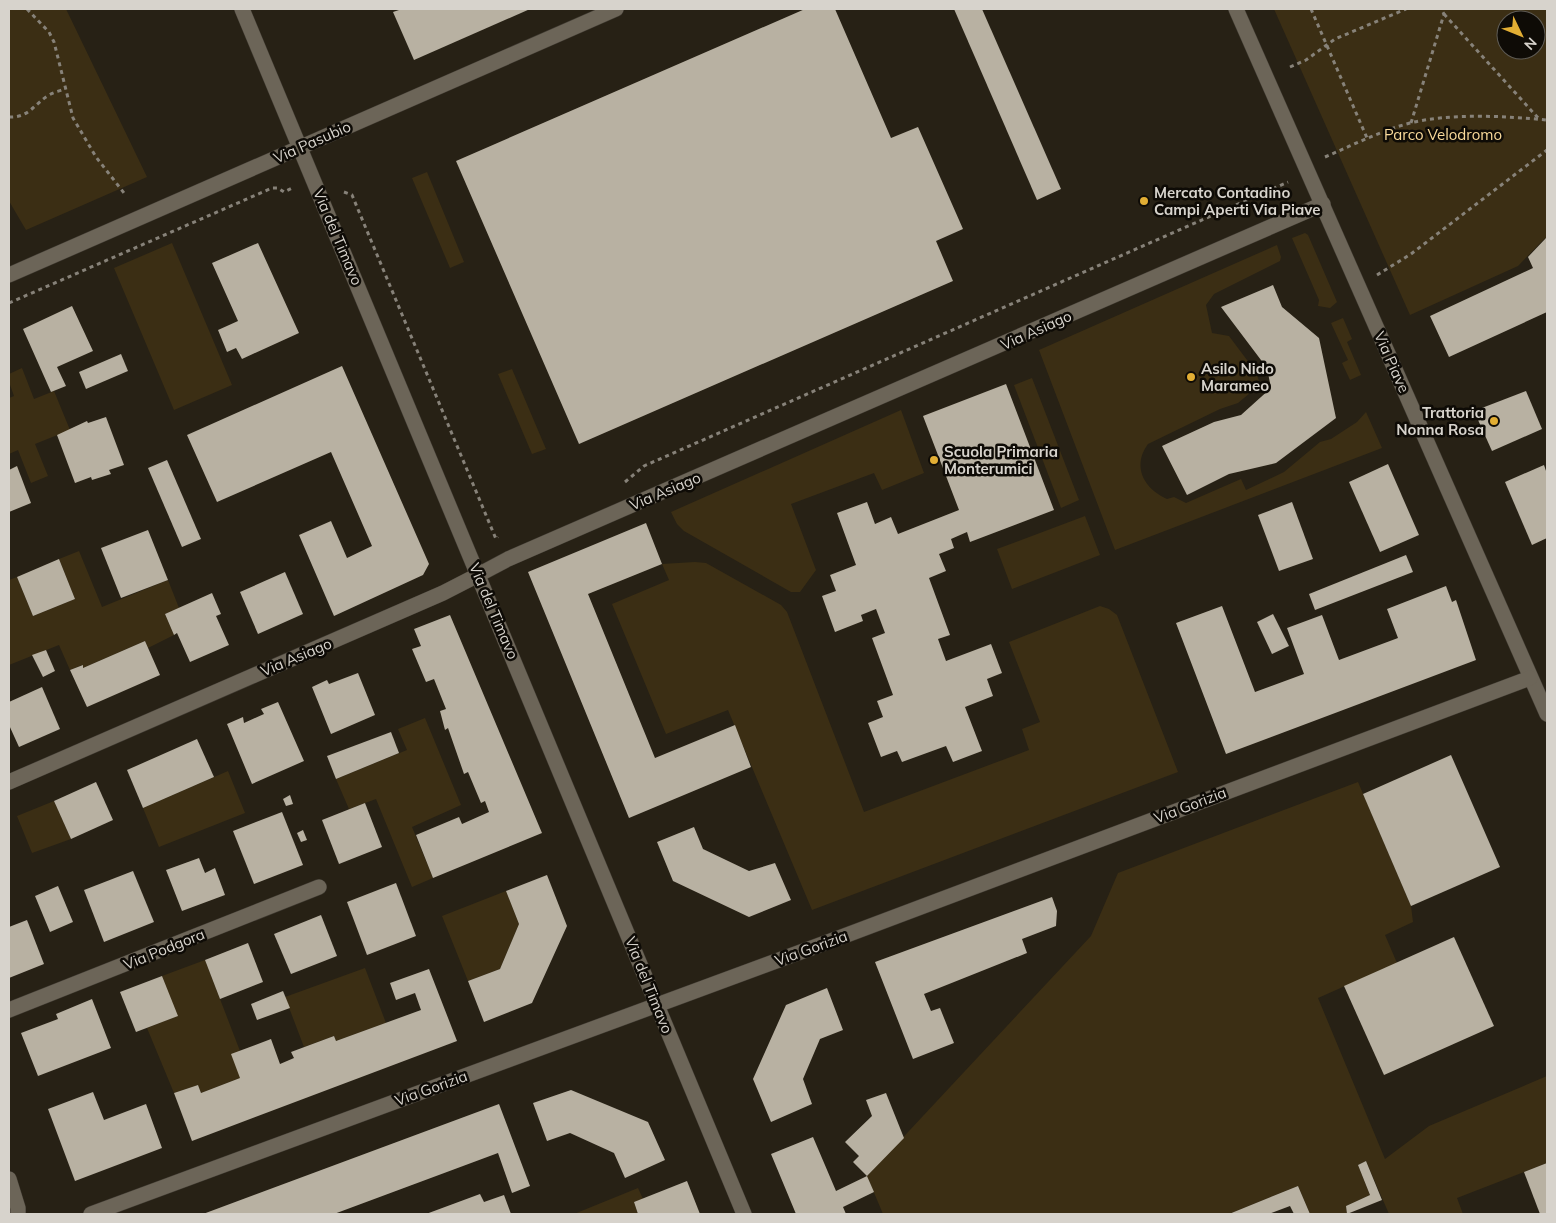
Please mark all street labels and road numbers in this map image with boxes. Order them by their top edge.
street label: Via Pasubio [270,117,354,167]
street label: Via del Timavo [309,186,367,288]
street label: Via Asiago [998,306,1074,354]
street label: Via Piave [1370,328,1414,396]
street label: Via Asiago [627,468,703,514]
street label: Via del Timavo [465,560,523,662]
street label: Via Asiago [258,634,334,680]
street label: Via Gorizia [1151,783,1229,827]
street label: Via Podgora [121,924,207,974]
street label: Via Gorizia [772,926,850,970]
street label: Via del Timavo [621,934,677,1036]
street label: Via Gorizia [392,1066,470,1110]

